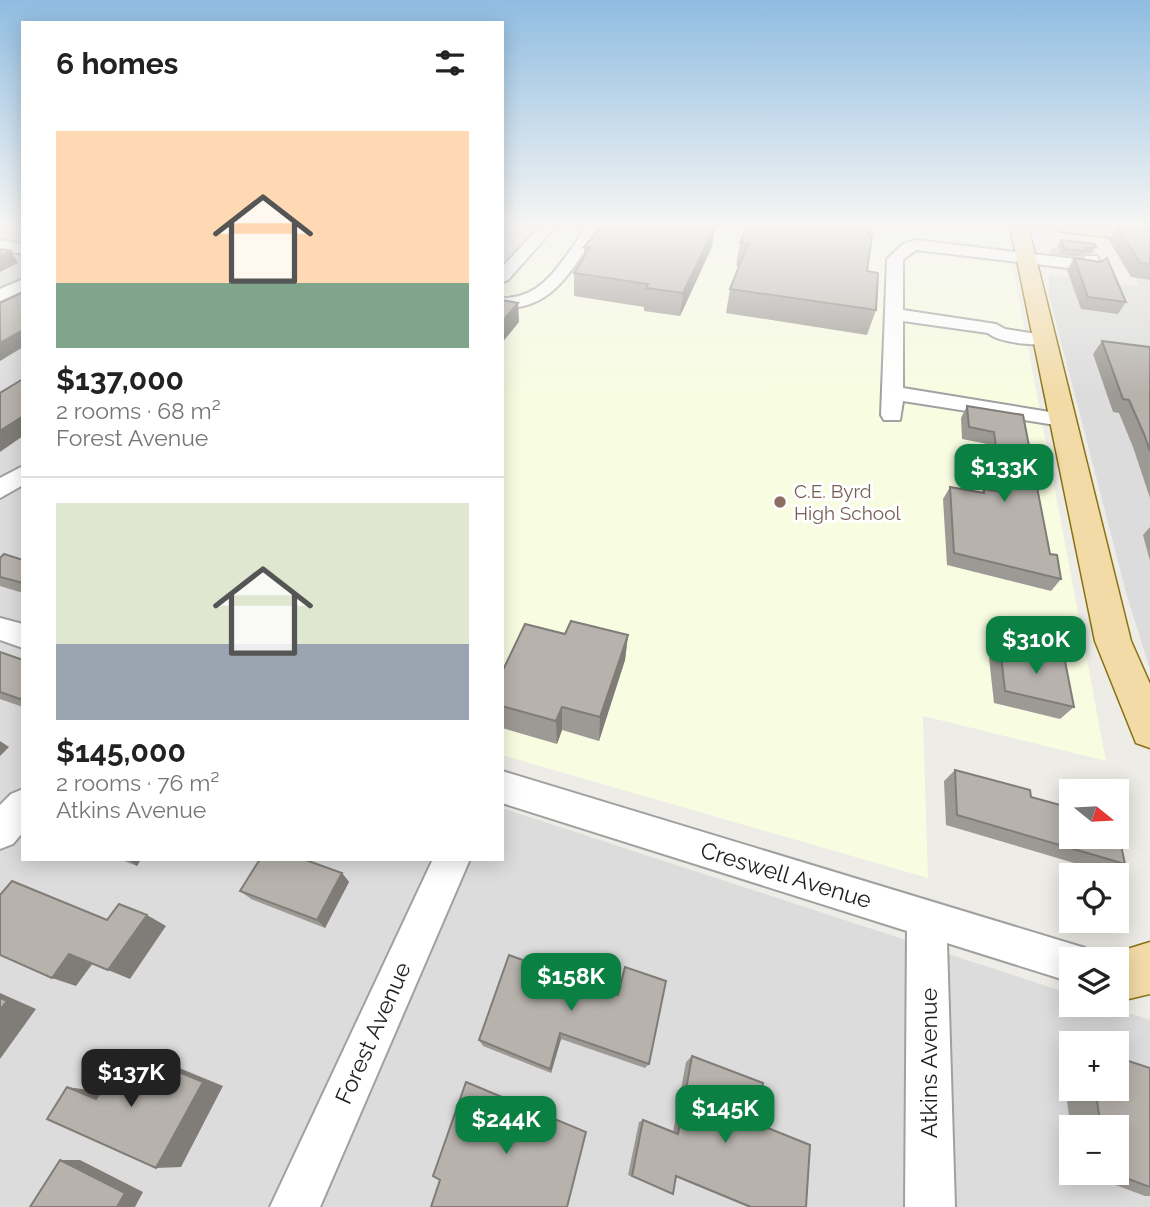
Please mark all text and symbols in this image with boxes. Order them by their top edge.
icon: filters [431,44,469,82]
text: 6 homes [56,46,178,81]
icon: home [200,176,326,302]
text: $137,000 [56,362,184,397]
text: 2 rooms · 68 m² [56,397,221,424]
text: Forest Avenue [56,424,208,451]
pin: $133K [955,444,1053,504]
text: $133K [971,453,1038,480]
place label: C.E. Byrd High School [794,480,901,524]
marker: C.E. Byrd High School [772,494,788,510]
icon: home [200,548,326,674]
pin: $310K [987,616,1085,676]
text: $310K [1002,625,1070,652]
text: $145,000 [56,734,186,769]
text: 2 rooms · 76 m² [56,769,219,796]
north arrow [1059,779,1129,849]
map controls [1059,779,1129,1185]
text: Atkins Avenue [56,796,206,823]
street label: Creswell Avenue [697,836,875,913]
button: locate [1059,863,1129,933]
button: layers [1059,947,1129,1017]
pin: $158K [522,954,620,1013]
street label: Forest Avenue [329,958,416,1108]
text: $158K [537,962,605,989]
street label: Atkins Avenue [915,988,942,1138]
button: + [1059,1031,1129,1101]
pin: $137K [82,1050,180,1109]
text: $137K [97,1058,165,1085]
pin: $145K [676,1086,774,1145]
text: $145K [691,1094,759,1121]
pin: $244K [457,1096,555,1156]
text: $244K [471,1105,541,1132]
button: − [1059,1115,1129,1185]

